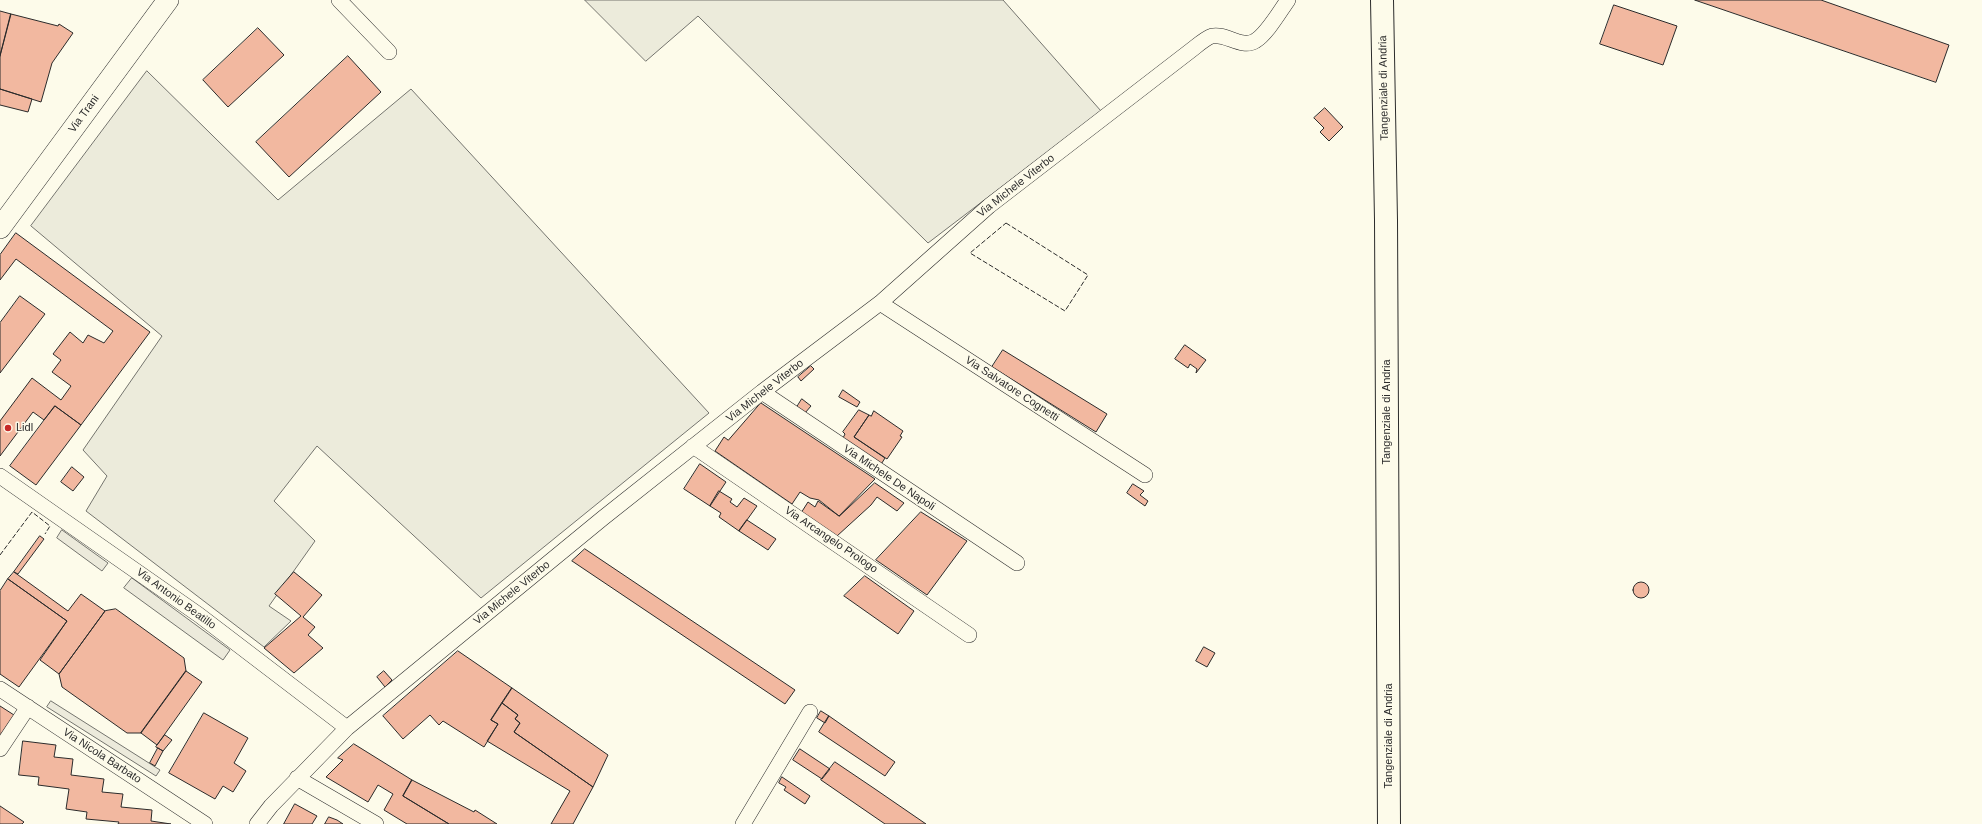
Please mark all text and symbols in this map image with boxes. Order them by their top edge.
street label: Tangenziale di Andria [1376,35,1392,141]
street label: Via Trani [66,93,102,135]
street label: Via Michele Viterbo [975,152,1057,220]
street label: Via Salvatore Cognetti [963,354,1061,424]
street label: Via Michele Viterbo [724,357,806,425]
street label: Tangenziale di Andria [1380,359,1394,465]
place label: Lidl [16,421,33,435]
marker: Lidl [3,423,13,433]
street label: Via Michele De Napoli [841,442,937,514]
street label: Via Arcangelo Prologo [782,504,880,576]
street label: Via Michele Viterbo [471,558,553,628]
street label: Via Antonio Beatillo [134,566,218,632]
street label: Tangenziale di Andria [1382,683,1396,789]
street label: Via Nicola Barbato [60,726,144,786]

